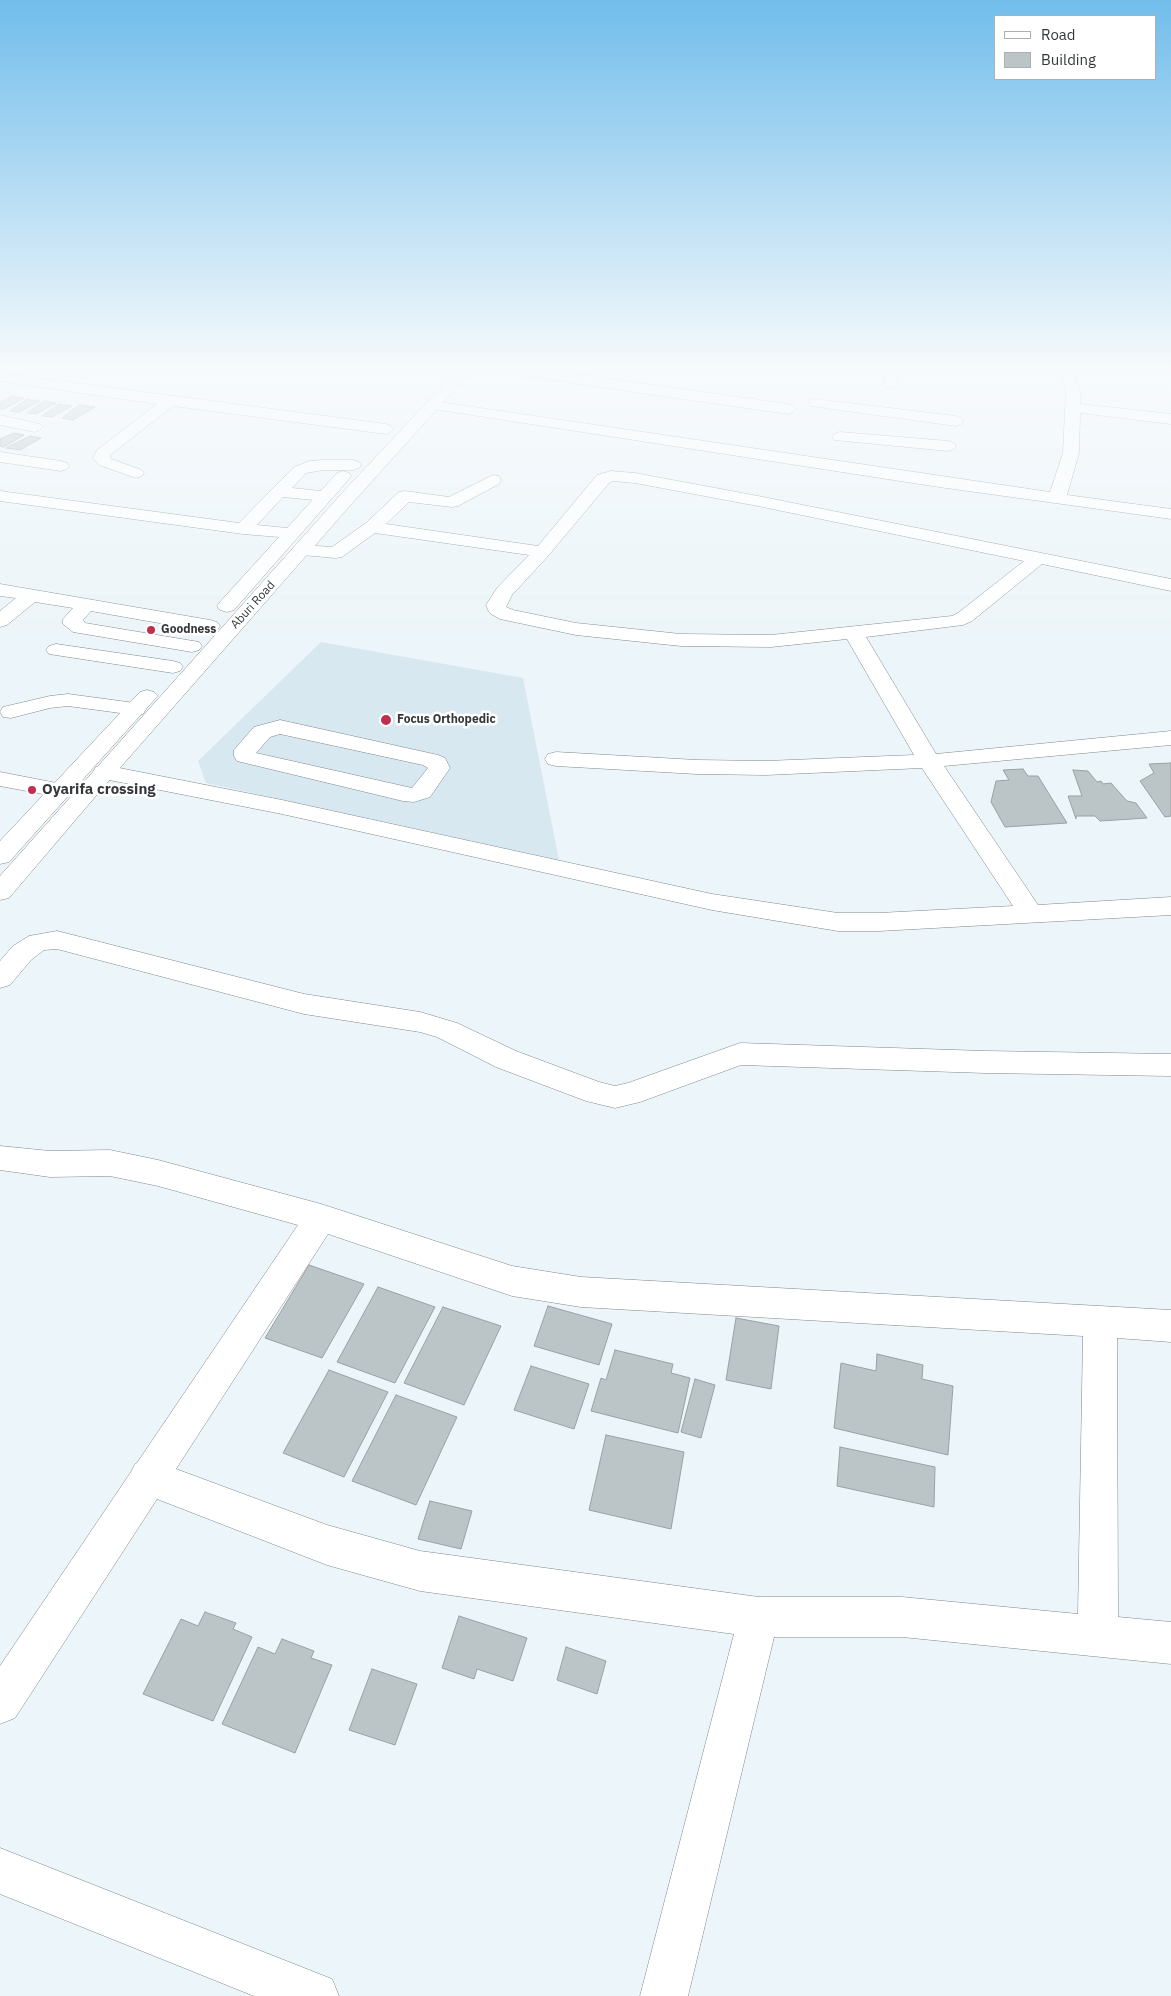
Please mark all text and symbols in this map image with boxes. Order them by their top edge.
legend [994,15,1156,80]
text: Road [1041,25,1076,44]
text: Building [1041,50,1096,69]
street label: Aburi Road [228,578,278,632]
place label: Goodness [161,623,216,637]
marker: Goodness [145,624,157,636]
marker: Focus Orthopedic [379,713,393,727]
place label: Focus Orthopedic [397,713,496,727]
place label: Oyarifa crossing [42,781,156,799]
marker: Oyarifa crossing [26,784,38,796]

